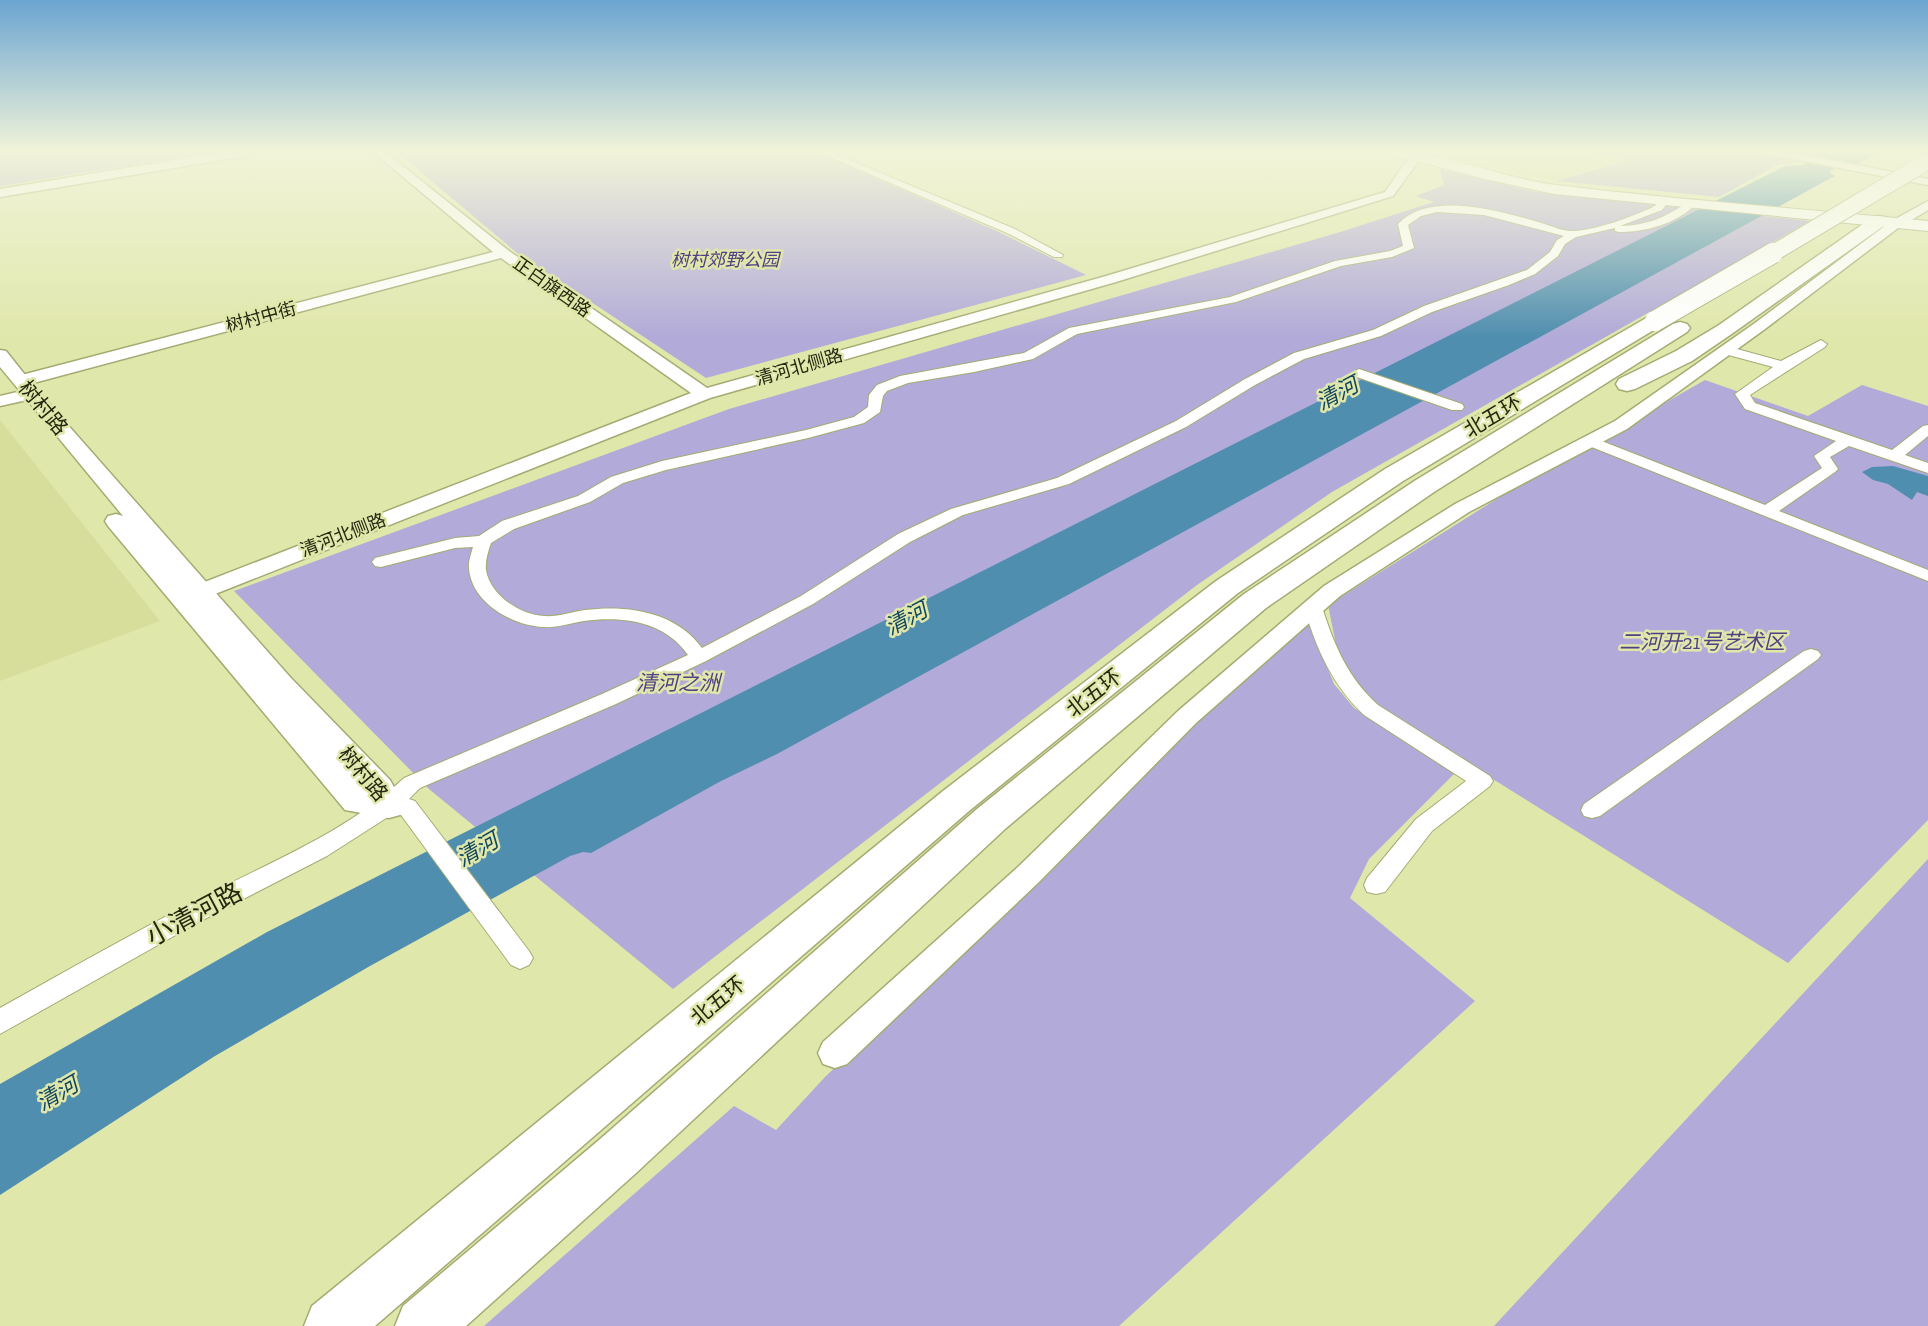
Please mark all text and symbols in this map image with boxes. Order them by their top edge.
park label: 树村郊野公园 [671,249,782,271]
street label: 正白旗西路 [509,252,595,322]
street label: 树村中街 [223,297,299,337]
street label: 清河北侧路 [753,344,845,390]
water label: 清河 [1311,369,1367,416]
street label: 树村路 [14,376,73,440]
street label: 北五环 [1459,389,1526,443]
street label: 清河北侧路 [297,509,389,561]
water label: 清河 [880,594,936,641]
park label: 二河开21号艺术区 [1619,629,1788,654]
street label: 北五环 [1061,663,1126,722]
park label: 清河之洲 [636,670,723,695]
street label: 树村路 [334,742,393,806]
water label: 清河 [451,825,507,872]
street label: 小清河路 [141,875,247,953]
street label: 北五环 [686,971,750,1030]
water label: 清河 [31,1069,87,1116]

